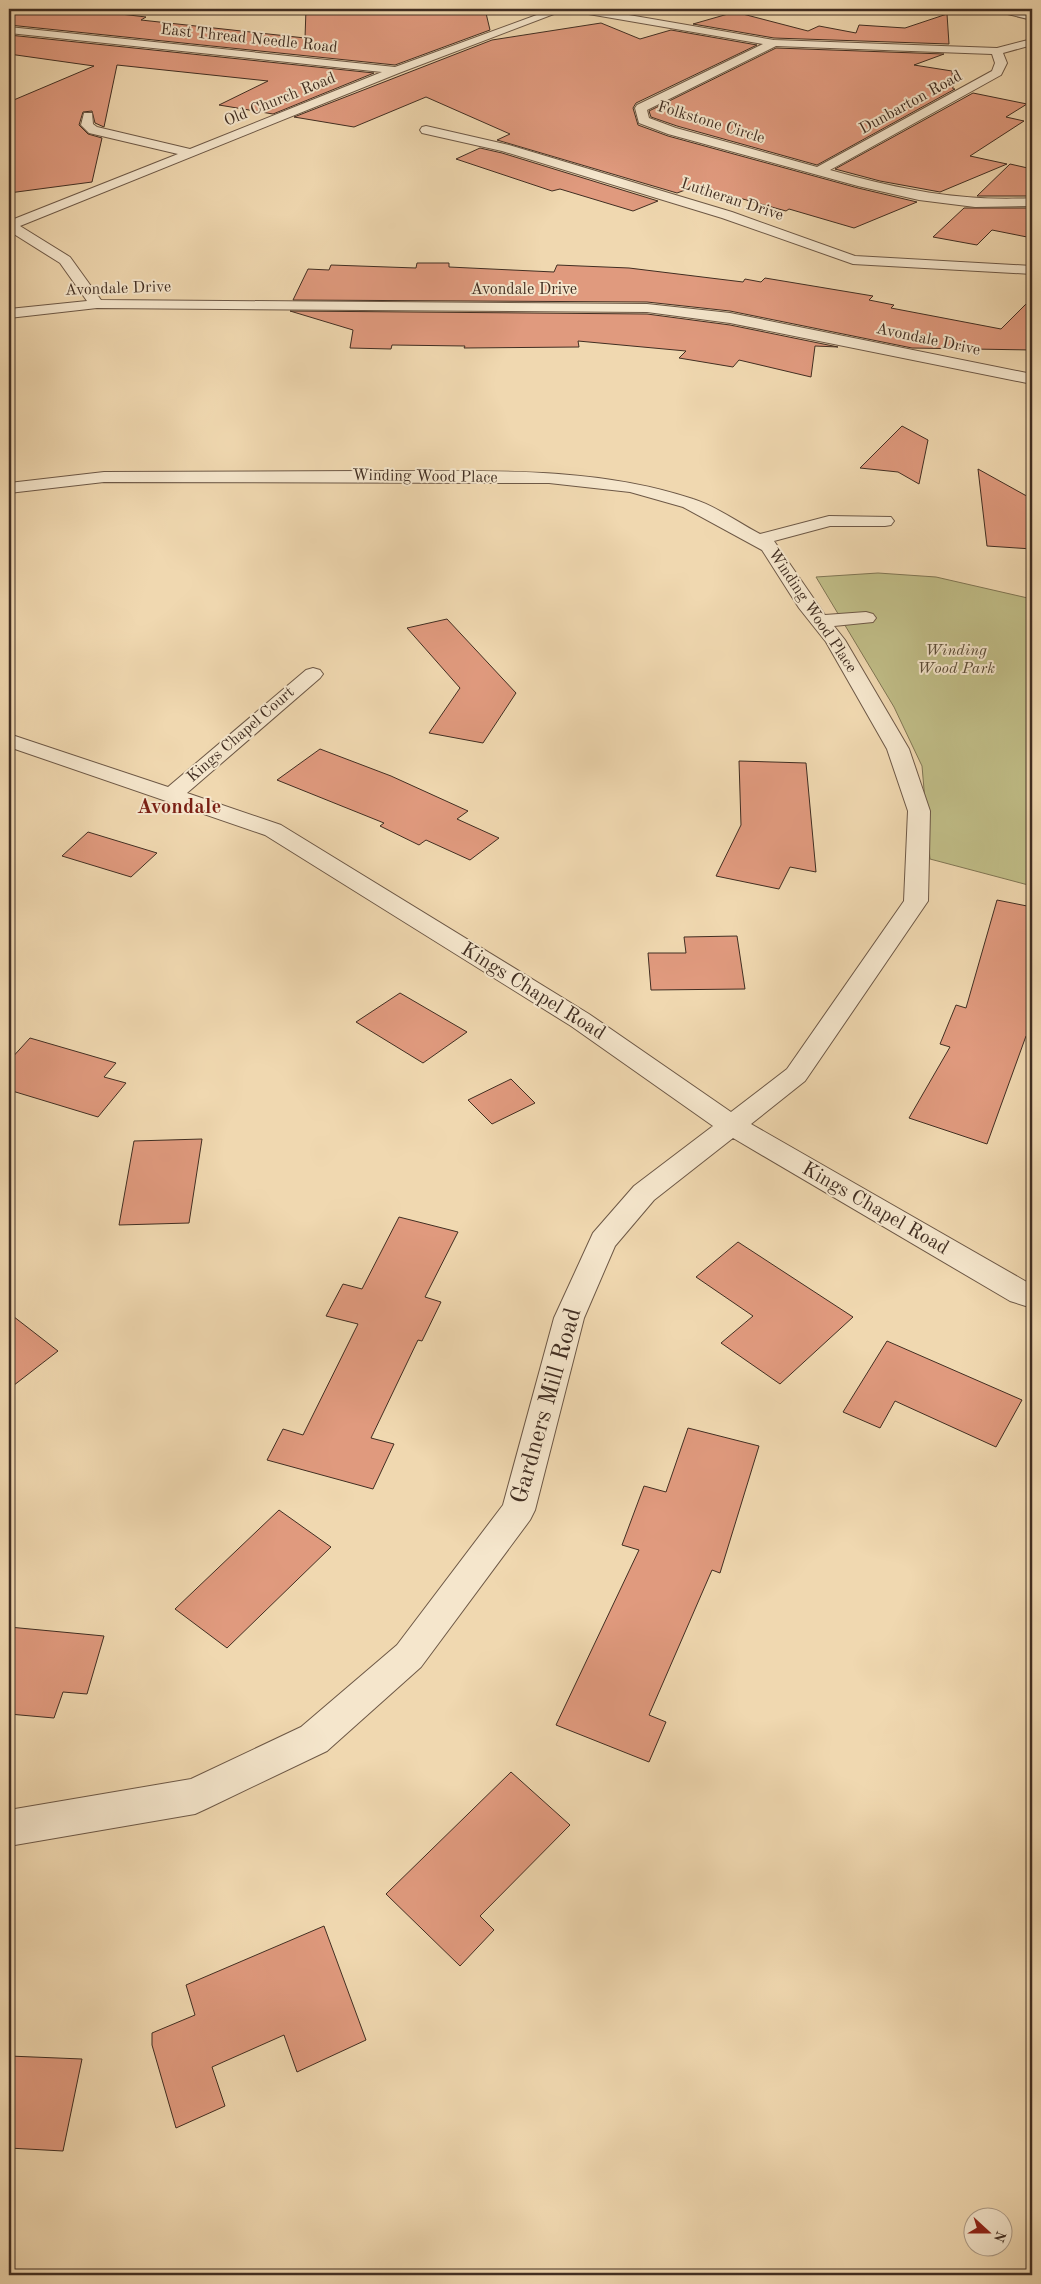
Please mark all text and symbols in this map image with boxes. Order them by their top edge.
street label: East Thread Needle Road [160,22,338,56]
street label: Dunbarton Road [857,68,965,138]
street label: Old Church Road [222,70,338,130]
street label: Folkstone Circle [655,99,767,147]
street label: Lutheran Drive [679,176,785,224]
street label: Avondale Drive [65,279,171,299]
street label: Avondale Drive [471,282,577,298]
street label: Avondale Drive [874,321,982,359]
street label: Winding Wood Place [352,468,498,486]
street label: Winding Wood Place [765,546,859,676]
park label: Winding Wood Park [917,643,995,677]
street label: Kings Chapel Court [184,684,298,786]
district label: Avondale [137,797,221,818]
street label: Kings Chapel Road [457,940,609,1044]
street label: Kings Chapel Road [798,1159,952,1259]
street label: Gardners Mill Road [508,1305,586,1507]
north arrow [964,2206,1014,2256]
text: N [991,2229,1008,2244]

